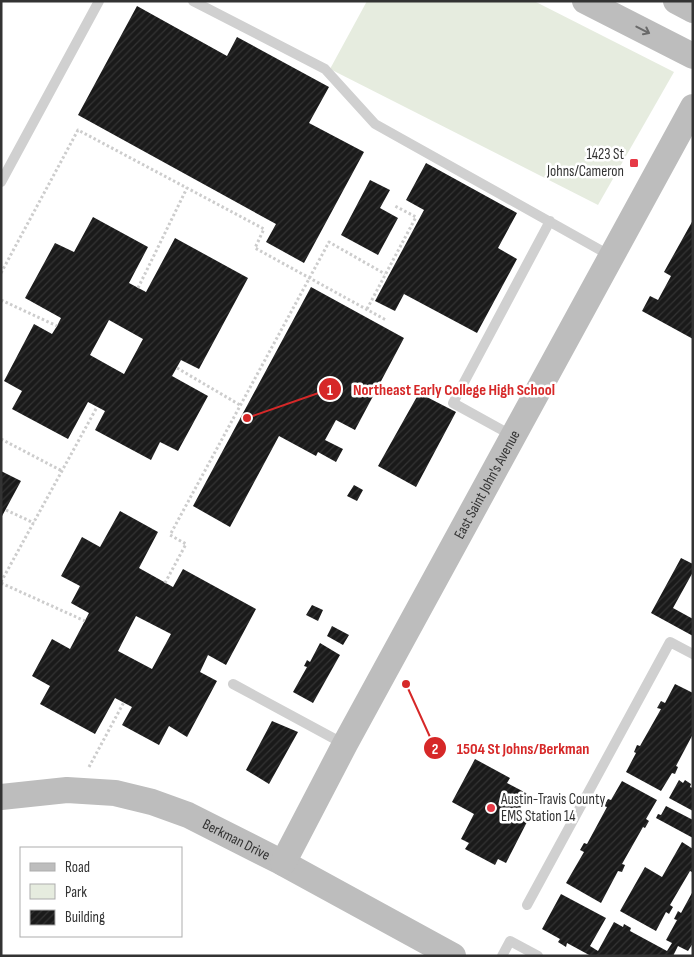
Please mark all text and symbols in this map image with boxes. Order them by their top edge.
one-way arrow [635,25,650,35]
place label: 1423 St Johns/Cameron [546,145,624,181]
marker: 1423 St Johns/Cameron [628,157,640,169]
callout: Northeast Early College High School [318,374,564,405]
text: 1 [327,381,333,400]
text: Northeast Early College High School [353,381,555,400]
street label: East Saint John's Avenue [449,427,524,542]
callout: 1504 St Johns/Berkman [422,733,600,764]
text: 2 [432,740,438,759]
text: 1504 St Johns/Berkman [457,740,589,759]
place label: Austin-Travis County EMS Station 14 [500,790,606,826]
marker: Austin-Travis County EMS Station 14 [485,802,497,814]
street label: Berkman Drive [199,814,273,864]
legend [20,847,182,937]
text: Road [65,858,90,877]
text: Park [65,883,87,902]
text: Building [65,908,105,927]

